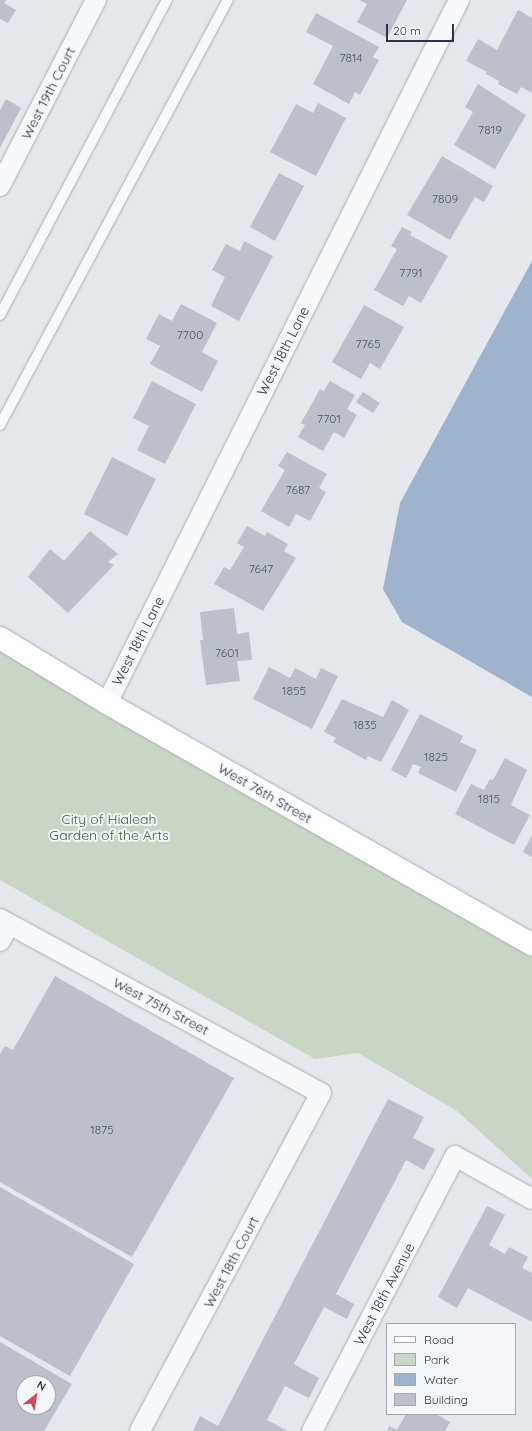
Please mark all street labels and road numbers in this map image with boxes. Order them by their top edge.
street label: West 19th Court [17,44,79,142]
street label: West 18th Lane [253,304,313,398]
street label: West 18th Lane [108,594,168,688]
street label: West 76th Street [215,759,315,827]
street label: West 75th Street [110,974,212,1038]
street label: West 18th Court [200,1213,262,1311]
street label: West 18th Avenue [350,1240,418,1348]

